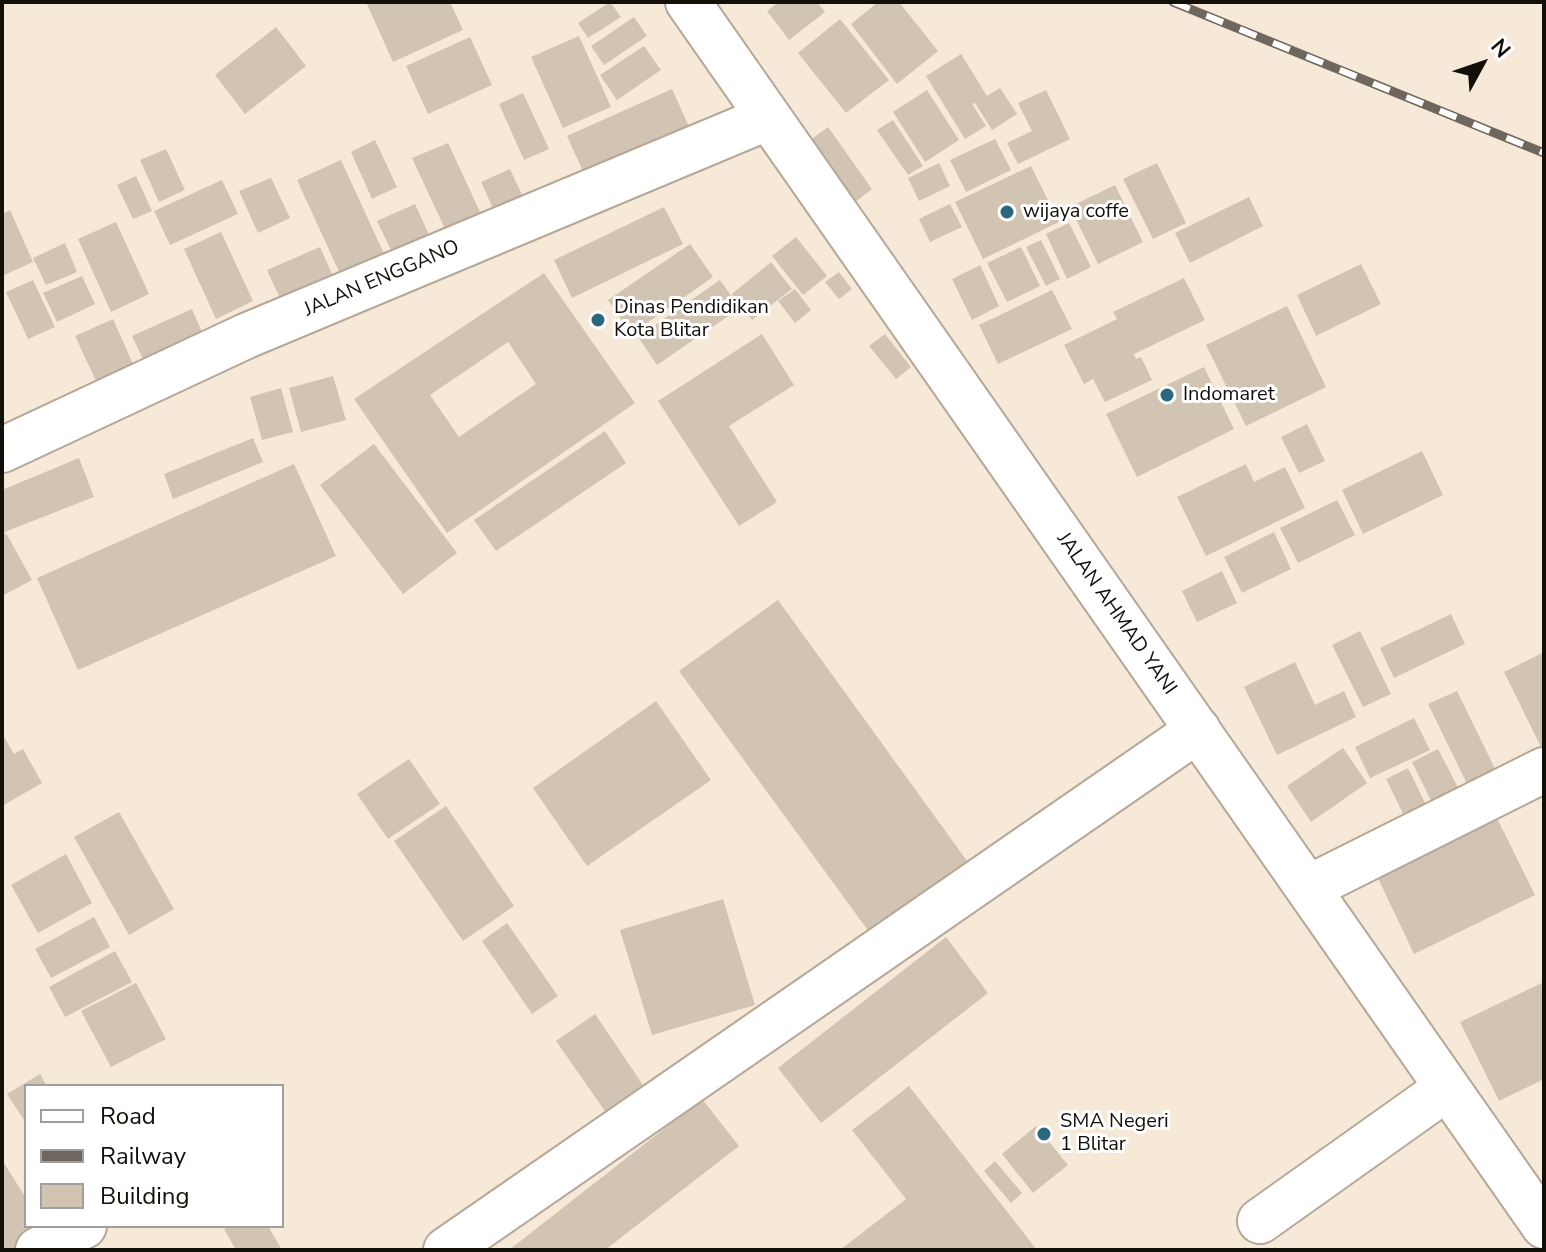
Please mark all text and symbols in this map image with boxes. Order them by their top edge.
north arrow [1442,24,1522,104]
text: N [1484,33,1517,65]
place label: wijaya coffe [1023,200,1129,224]
marker: wijaya coffe [998,203,1016,221]
street label: JALAN ENGGANO [301,235,463,323]
place label: Dinas Pendidikan Kota Blitar [614,296,769,343]
marker: Dinas Pendidikan Kota Blitar [589,311,607,329]
place label: Indomaret [1183,383,1275,407]
marker: Indomaret [1158,386,1176,404]
street label: JALAN AHMAD YANI [1051,528,1181,700]
legend [24,1084,284,1228]
text: Road [100,1100,156,1132]
place label: SMA Negeri 1 Blitar [1060,1110,1169,1157]
marker: SMA Negeri 1 Blitar [1035,1125,1053,1143]
text: Railway [100,1140,186,1172]
text: Building [100,1180,190,1212]

